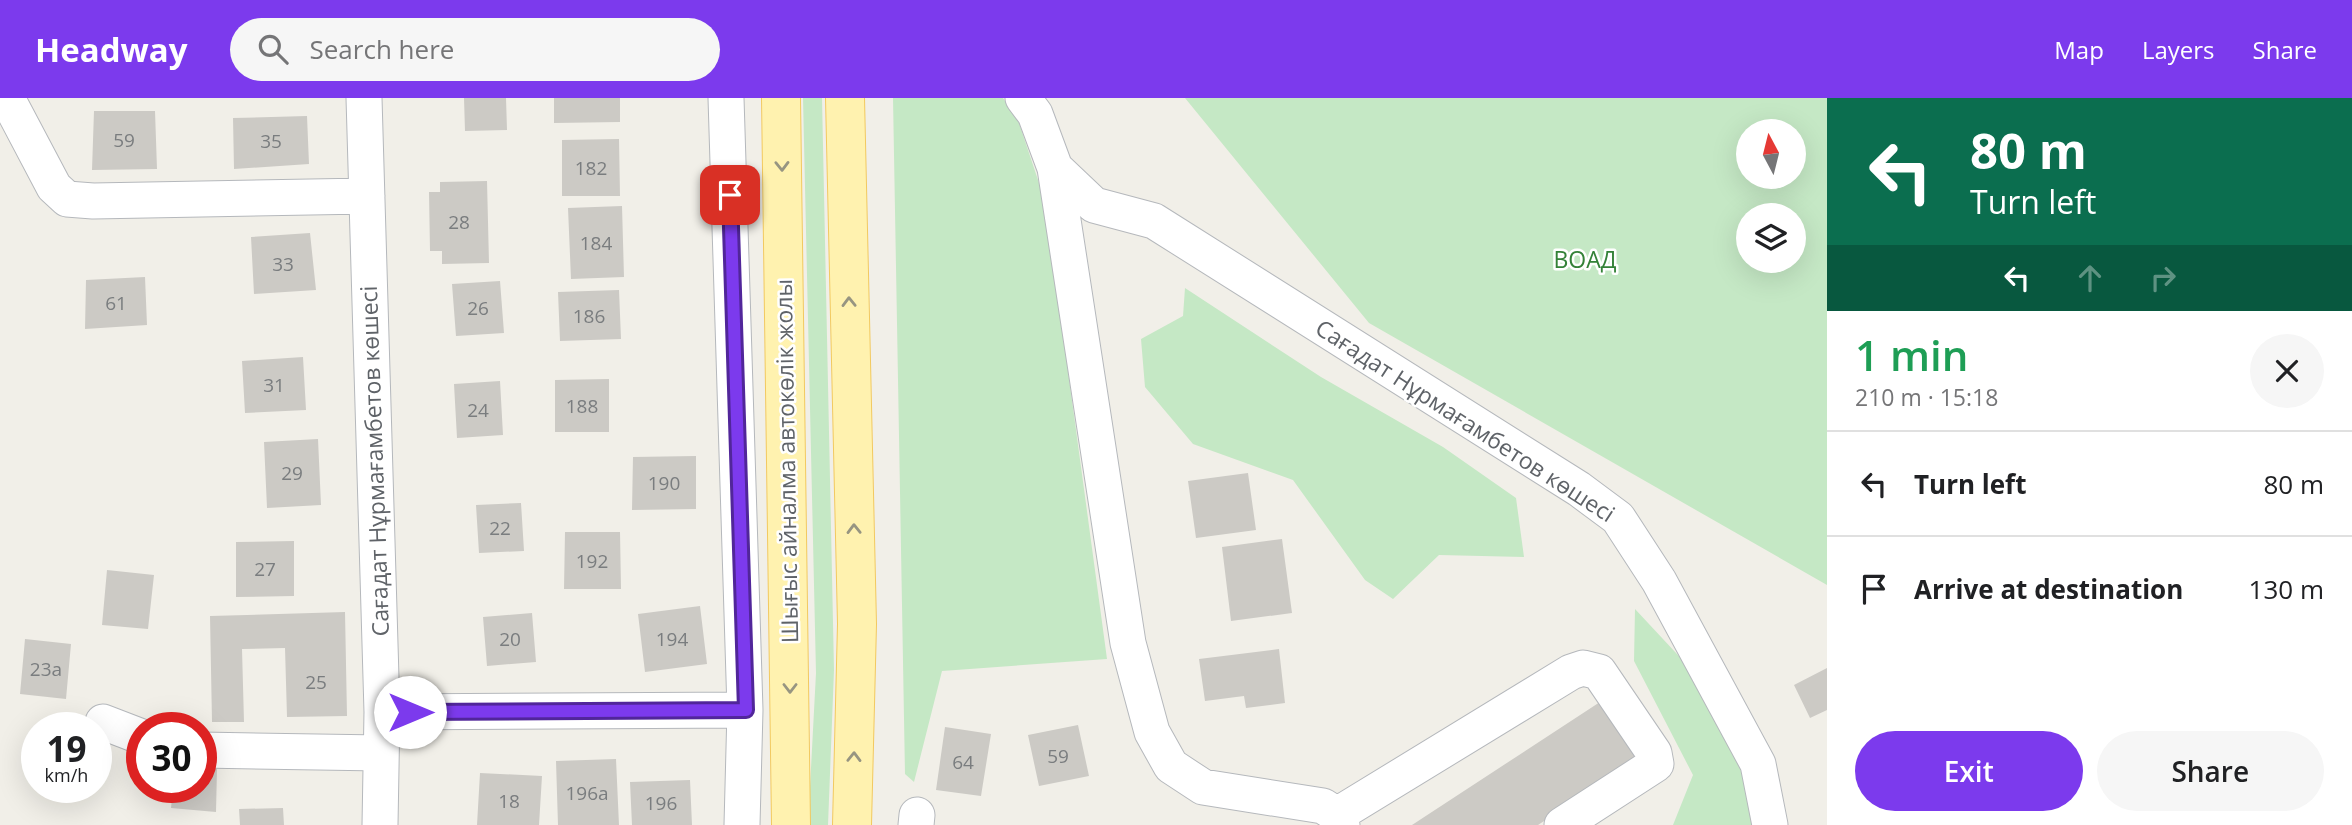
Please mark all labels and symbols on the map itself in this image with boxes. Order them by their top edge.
north arrow [1736,119,1806,189]
house number: 59 [113,127,135,153]
house number: 35 [260,128,282,154]
house number: 182 [575,155,607,181]
one-way arrow [774,161,790,172]
pin [700,165,760,225]
house number: 28 [448,209,470,235]
house number: 184 [580,230,612,256]
park label: ВОАД [1553,243,1617,275]
house number: 33 [272,251,294,277]
street label: Шығыс айналма автокөлік жолы [767,279,805,643]
street label: Сағадат Нұрмағамбетов көшесі [352,285,396,637]
house number: 61 [105,290,127,316]
house number: 26 [467,295,489,321]
one-way arrow [841,296,857,307]
house number: 186 [573,303,605,329]
street label: Сағадат Нұрмағамбетов көшесі [1310,311,1621,529]
house number: 31 [263,372,285,398]
house number: 188 [566,393,598,419]
house number: 24 [467,397,489,423]
house number: 29 [281,460,303,486]
house number: 190 [648,470,680,496]
house number: 22 [489,515,511,541]
one-way arrow [847,524,862,535]
house number: 192 [576,548,608,574]
house number: 27 [254,556,276,582]
house number: 20 [499,626,521,652]
house number: 194 [656,626,688,652]
house number: 23а [30,656,62,682]
house number: 25 [305,669,327,695]
position arrow [373,675,447,749]
one-way arrow [782,683,798,693]
speed limit sign: 30 [126,712,217,803]
house number: 59 [1047,743,1069,769]
house number: 64 [952,749,974,775]
one-way arrow [846,751,862,762]
house number: 196а [565,780,609,806]
house number: 18 [498,788,520,814]
house number: 196 [645,790,677,816]

